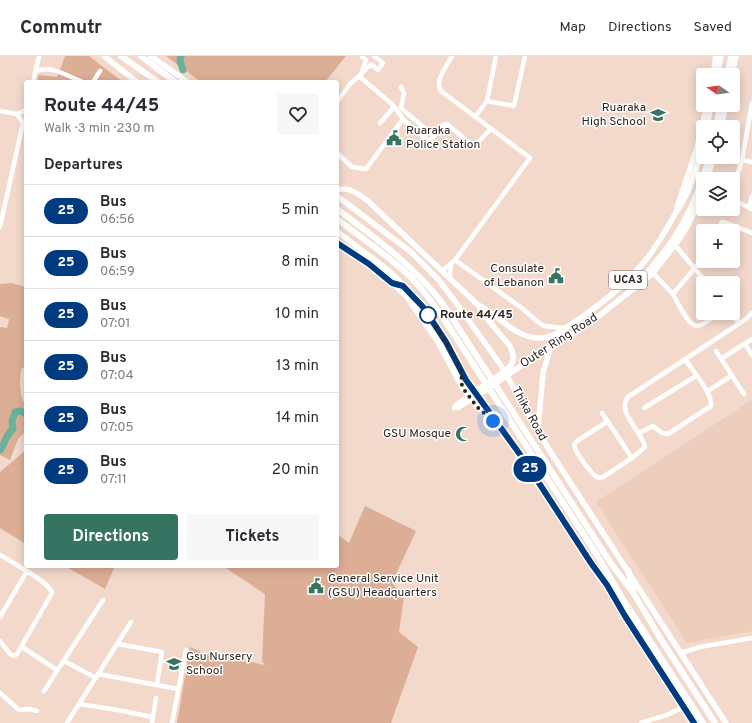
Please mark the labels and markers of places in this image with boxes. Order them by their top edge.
place label: Ruaraka High School [582,100,646,130]
school or university icon: Ruaraka High School [649,106,667,124]
place label: Ruaraka Police Station [406,123,480,153]
public building icon: Ruaraka Police Station [385,129,403,147]
place label: Consulate of Lebanon [484,261,544,291]
public building icon: Consulate of Lebanon [547,267,565,285]
marker: Route 44/45 [419,306,437,324]
place label: Route 44/45 [440,307,513,323]
mosque icon: GSU Mosque [454,425,472,443]
place label: GSU Mosque [383,426,451,442]
place label: General Service Unit (GSU) Headquarters [328,571,439,601]
public building icon: General Service Unit (GSU) Headquarters [307,577,325,595]
place label: Gsu Nursery School [186,649,252,679]
school or university icon: Gsu Nursery School [165,655,183,673]

